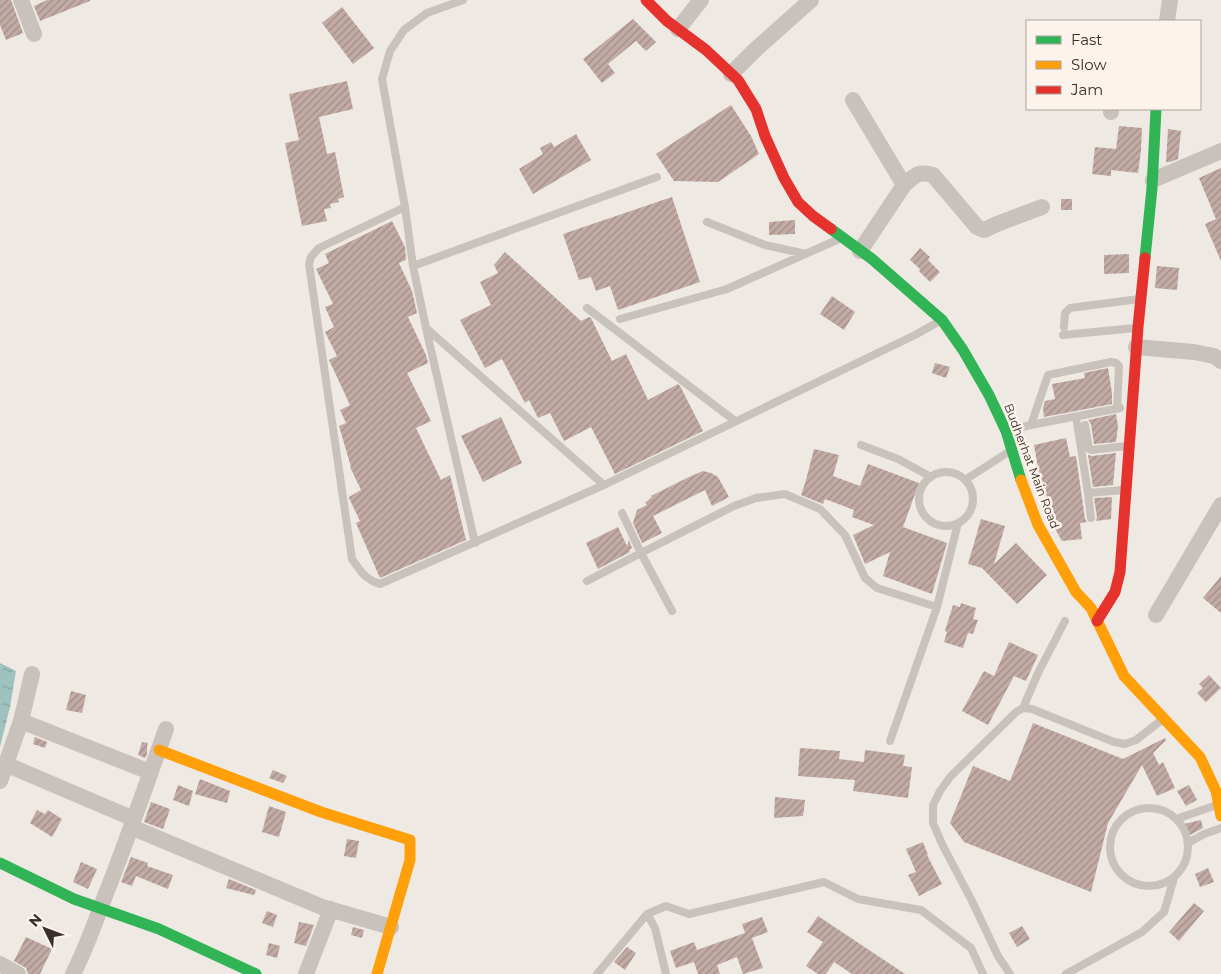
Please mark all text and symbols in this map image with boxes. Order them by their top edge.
legend [1026,20,1201,110]
text: Fast [1071,30,1102,49]
text: Slow [1071,55,1107,74]
text: Jam [1070,80,1103,99]
street label: Budherhat Main Road [1001,401,1063,531]
north arrow [20,904,70,954]
text: N [25,910,46,931]

